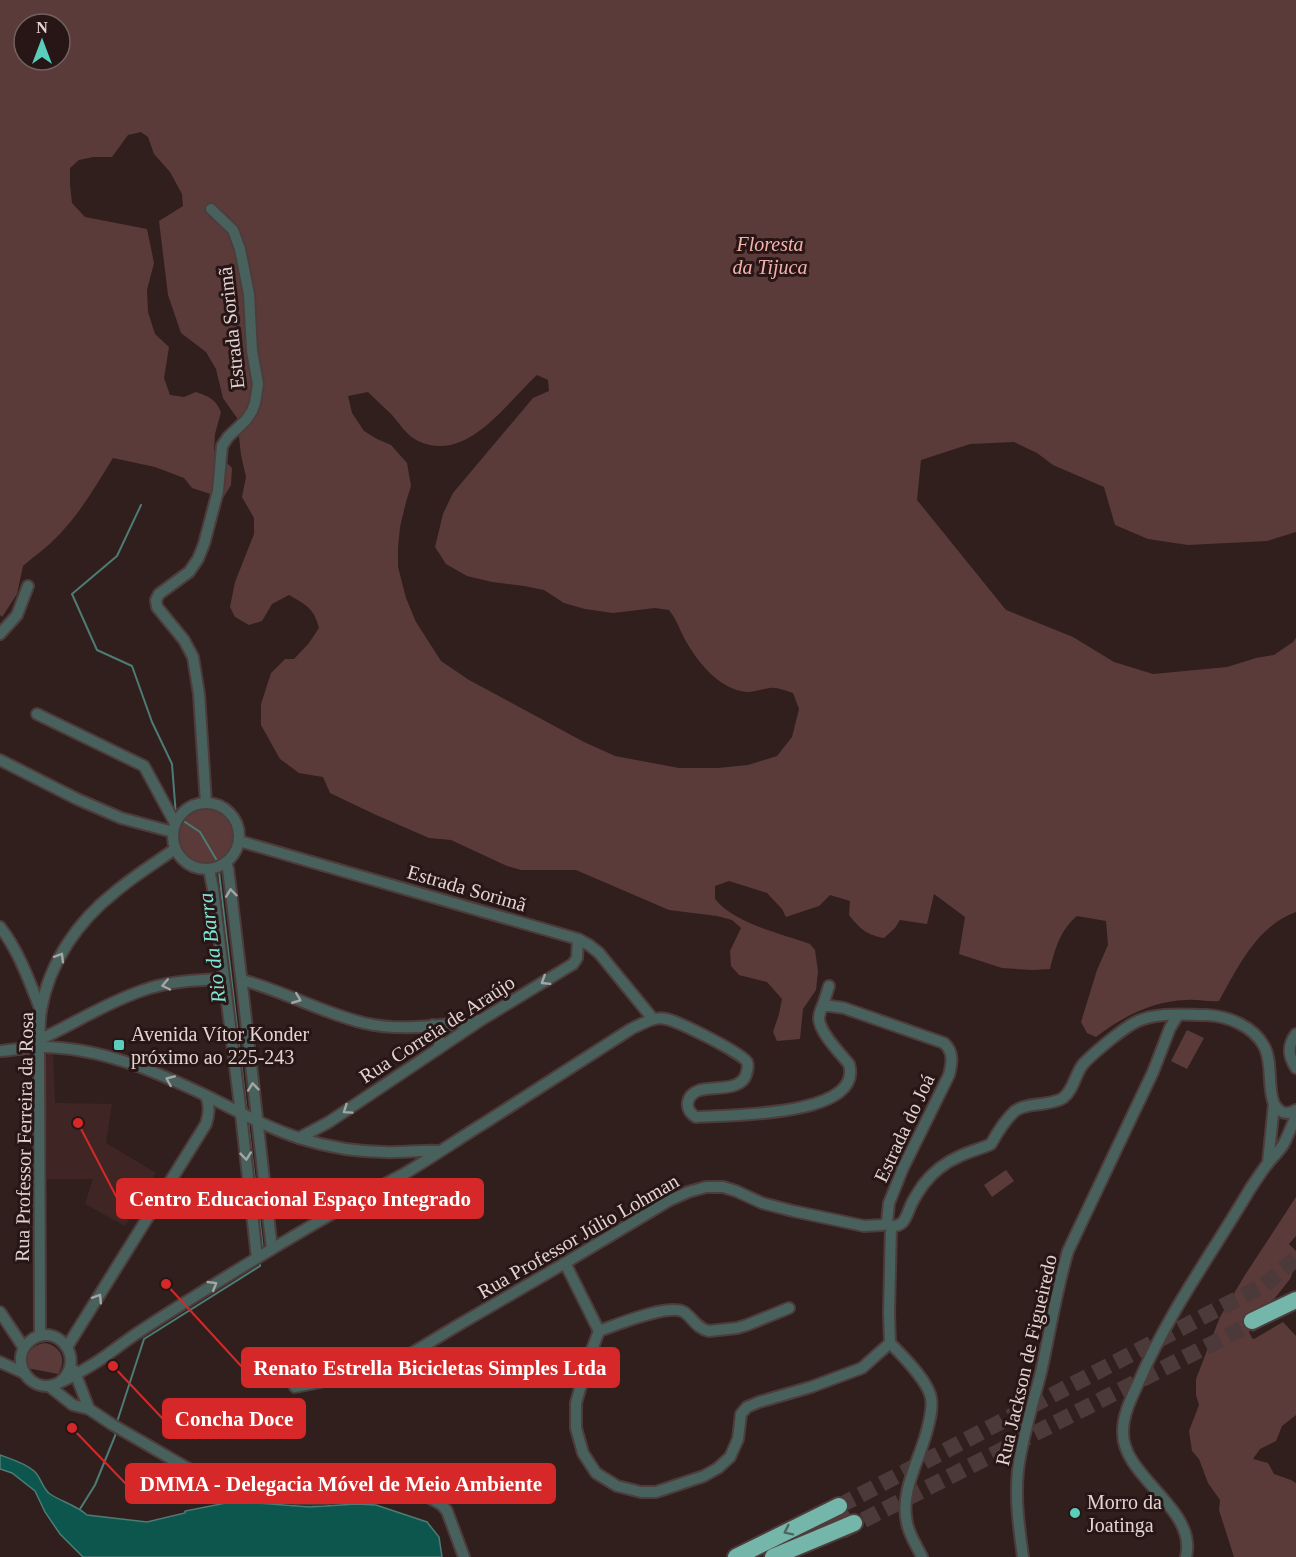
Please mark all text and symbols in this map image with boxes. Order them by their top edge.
north arrow [12,12,72,72]
text: N [36,19,48,36]
park label: Floresta da Tijuca [732,233,808,279]
street label: Estrada Sorimã [214,266,248,390]
street label: Estrada Sorimã [405,861,529,916]
one-way arrow [226,889,238,898]
water label: Rio da Barra [193,892,231,1005]
one-way arrow [53,953,64,963]
street label: Rua Correia de Araújo [355,971,519,1088]
one-way arrow [541,973,551,985]
one-way arrow [161,977,171,990]
one-way arrow [291,992,302,1004]
street label: Rua Professor Ferreira da Rosa [11,1012,37,1262]
place label: Avenida Vítor Konder próximo ao 225-243 [131,1023,309,1069]
marker: Avenida Vítor Konder próximo ao 225-243 [112,1038,126,1052]
street label: Estrada do Joá [869,1070,939,1186]
one-way arrow [165,1075,176,1087]
one-way arrow [247,1082,260,1091]
one-way arrow [343,1103,354,1114]
one-way arrow [239,1151,252,1160]
street label: Rua Professor Júlio Lohman [474,1169,682,1303]
callout: Centro Educacional Espaço Integrado [117,1179,483,1218]
text: Centro Educacional Espaço Integrado [129,1187,471,1211]
street label: Rua Jackson de Figueiredo [991,1252,1062,1468]
one-way arrow [207,1280,217,1292]
one-way arrow [91,1294,103,1304]
callout: Renato Estrella Bicicletas Simples Ltda [242,1348,619,1387]
text: Renato Estrella Bicicletas Simples Ltda [253,1356,607,1380]
callout: Concha Doce [163,1399,305,1438]
text: Concha Doce [175,1407,293,1431]
callout: DMMA - Delegacia Móvel de Meio Ambiente [126,1464,555,1503]
text: DMMA - Delegacia Móvel de Meio Ambiente [140,1472,542,1496]
place label: Morro da Joatinga [1087,1491,1162,1537]
marker: Morro da Joatinga [1068,1506,1082,1520]
one-way arrow [783,1524,794,1536]

